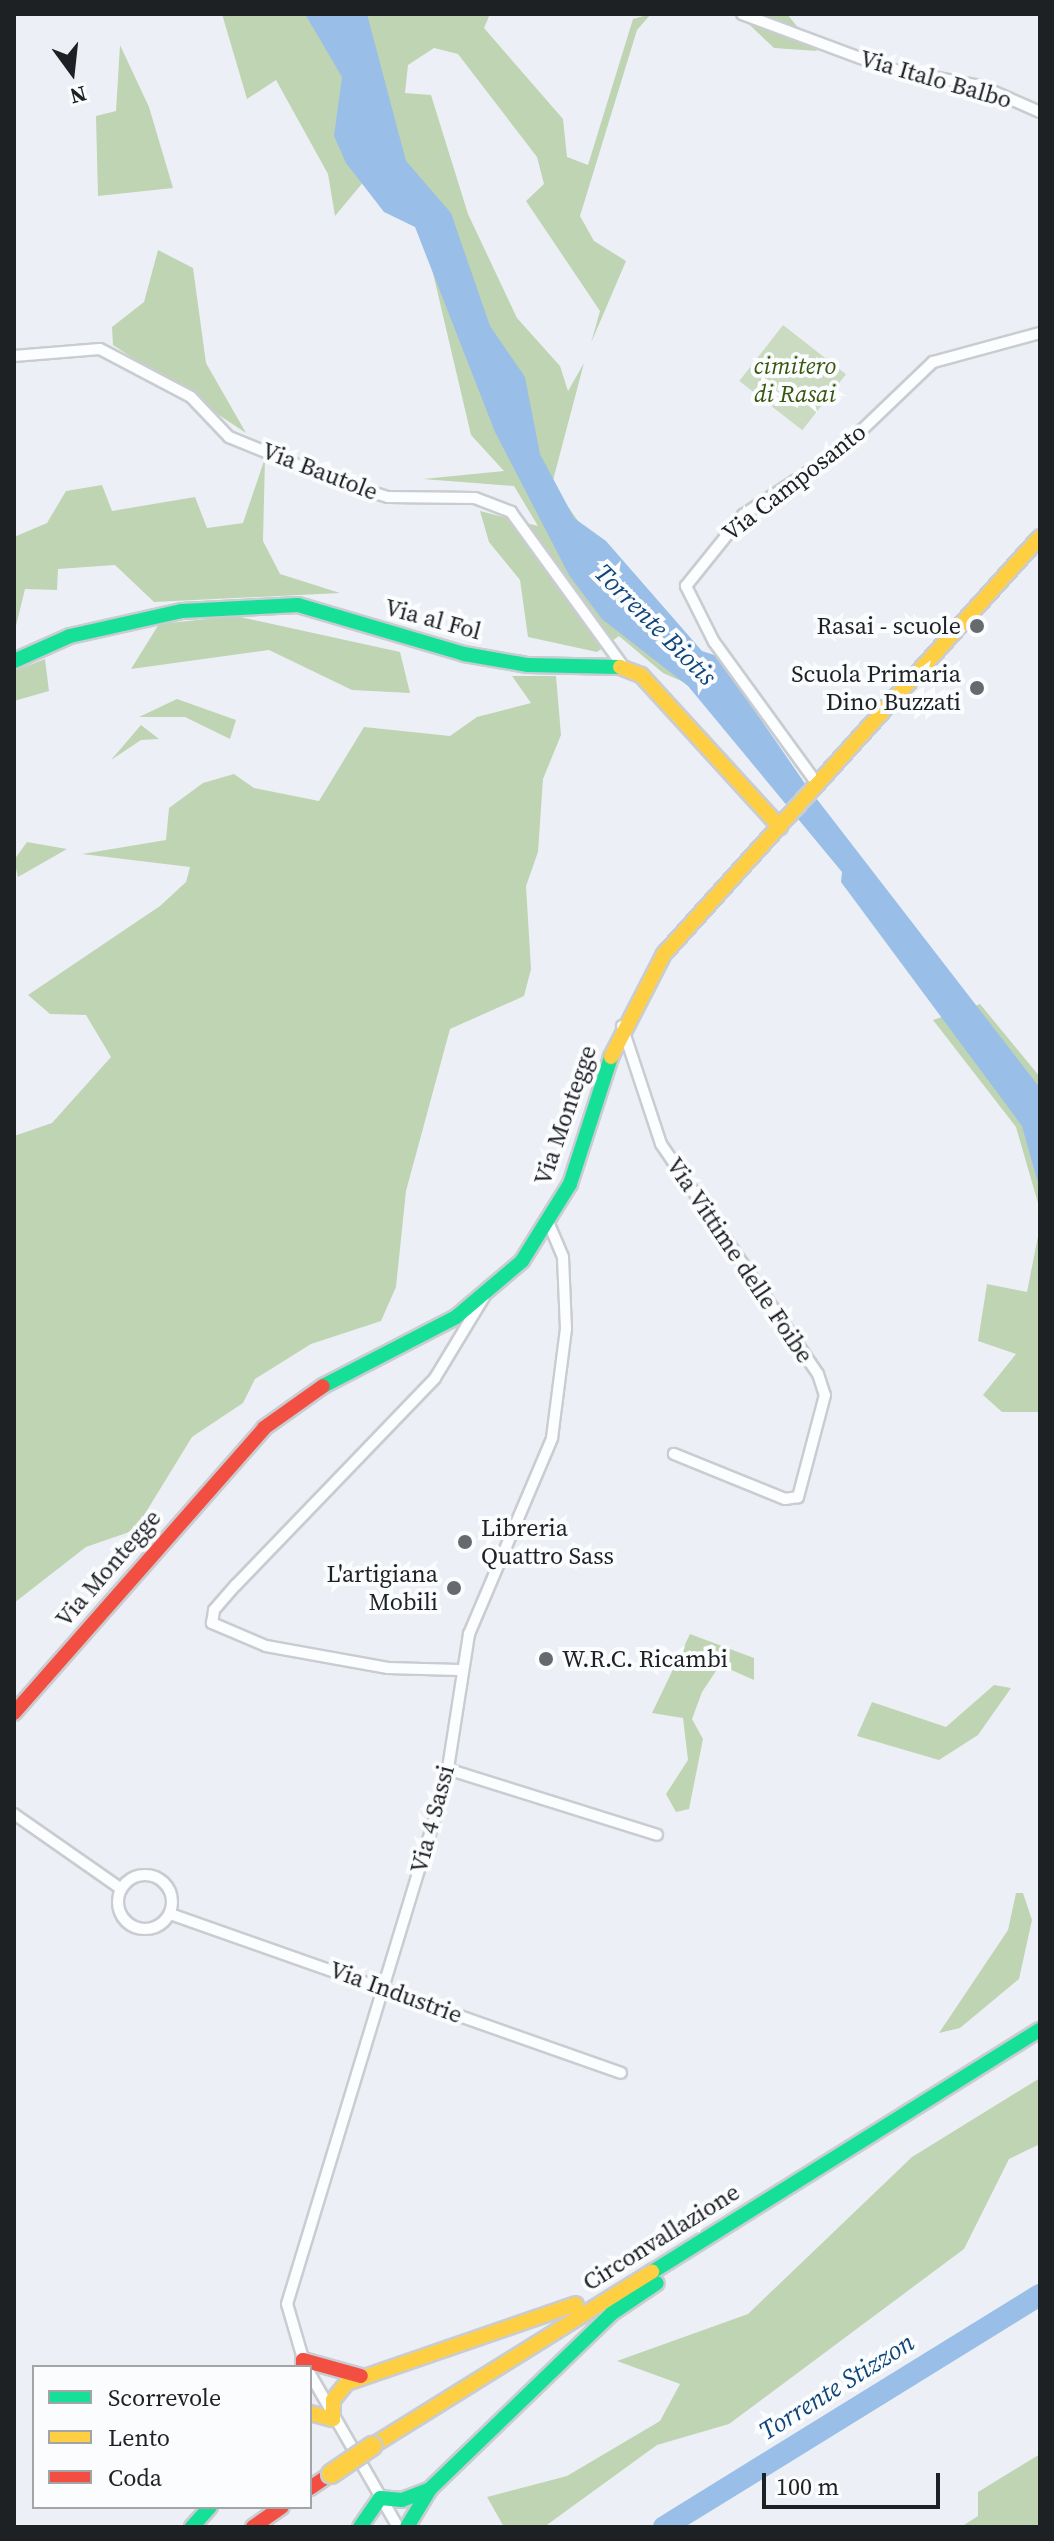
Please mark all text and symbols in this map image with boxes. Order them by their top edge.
north arrow [32,32,112,112]
street label: Via Italo Balbo [857,44,1015,114]
text: N [67,79,90,112]
park label: cimitero di Rasai [754,352,836,408]
street label: Via Camposanto [717,417,871,547]
street label: Via Bautole [258,436,382,506]
water label: Torrente Biotis [588,558,722,692]
street label: Via al Fol [382,592,484,646]
place label: Rasai - scuole [816,612,961,640]
marker: Rasai - scuole [968,617,986,635]
place label: Scuola Primaria Dino Buzzati [791,660,961,716]
marker: Scuola Primaria Dino Buzzati [968,679,986,697]
street label: Via Montegge [528,1041,602,1189]
street label: Via Vittime delle Foibe [660,1151,820,1369]
street label: Via Montegge [49,1504,167,1632]
place label: Libreria Quattro Sass [481,1514,614,1570]
marker: Libreria Quattro Sass [456,1533,474,1551]
place label: L'artigiana Mobili [327,1560,438,1616]
marker: L'artigiana Mobili [445,1579,463,1597]
place label: W.R.C. Ricambi [562,1645,728,1673]
marker: W.R.C. Ricambi [537,1650,555,1668]
street label: Via 4 Sassi [404,1762,460,1876]
street label: Via Industrie [326,1955,466,2029]
street label: Circonvallazione [577,2177,745,2297]
water label: Torrente Stizzon [754,2327,920,2447]
legend [32,2365,312,2509]
text: Scorrevole [108,2381,221,2414]
text: Lento [108,2421,170,2454]
scale bar [766,2457,944,2507]
text: Coda [108,2461,162,2494]
text: 100 m [776,2470,839,2503]

